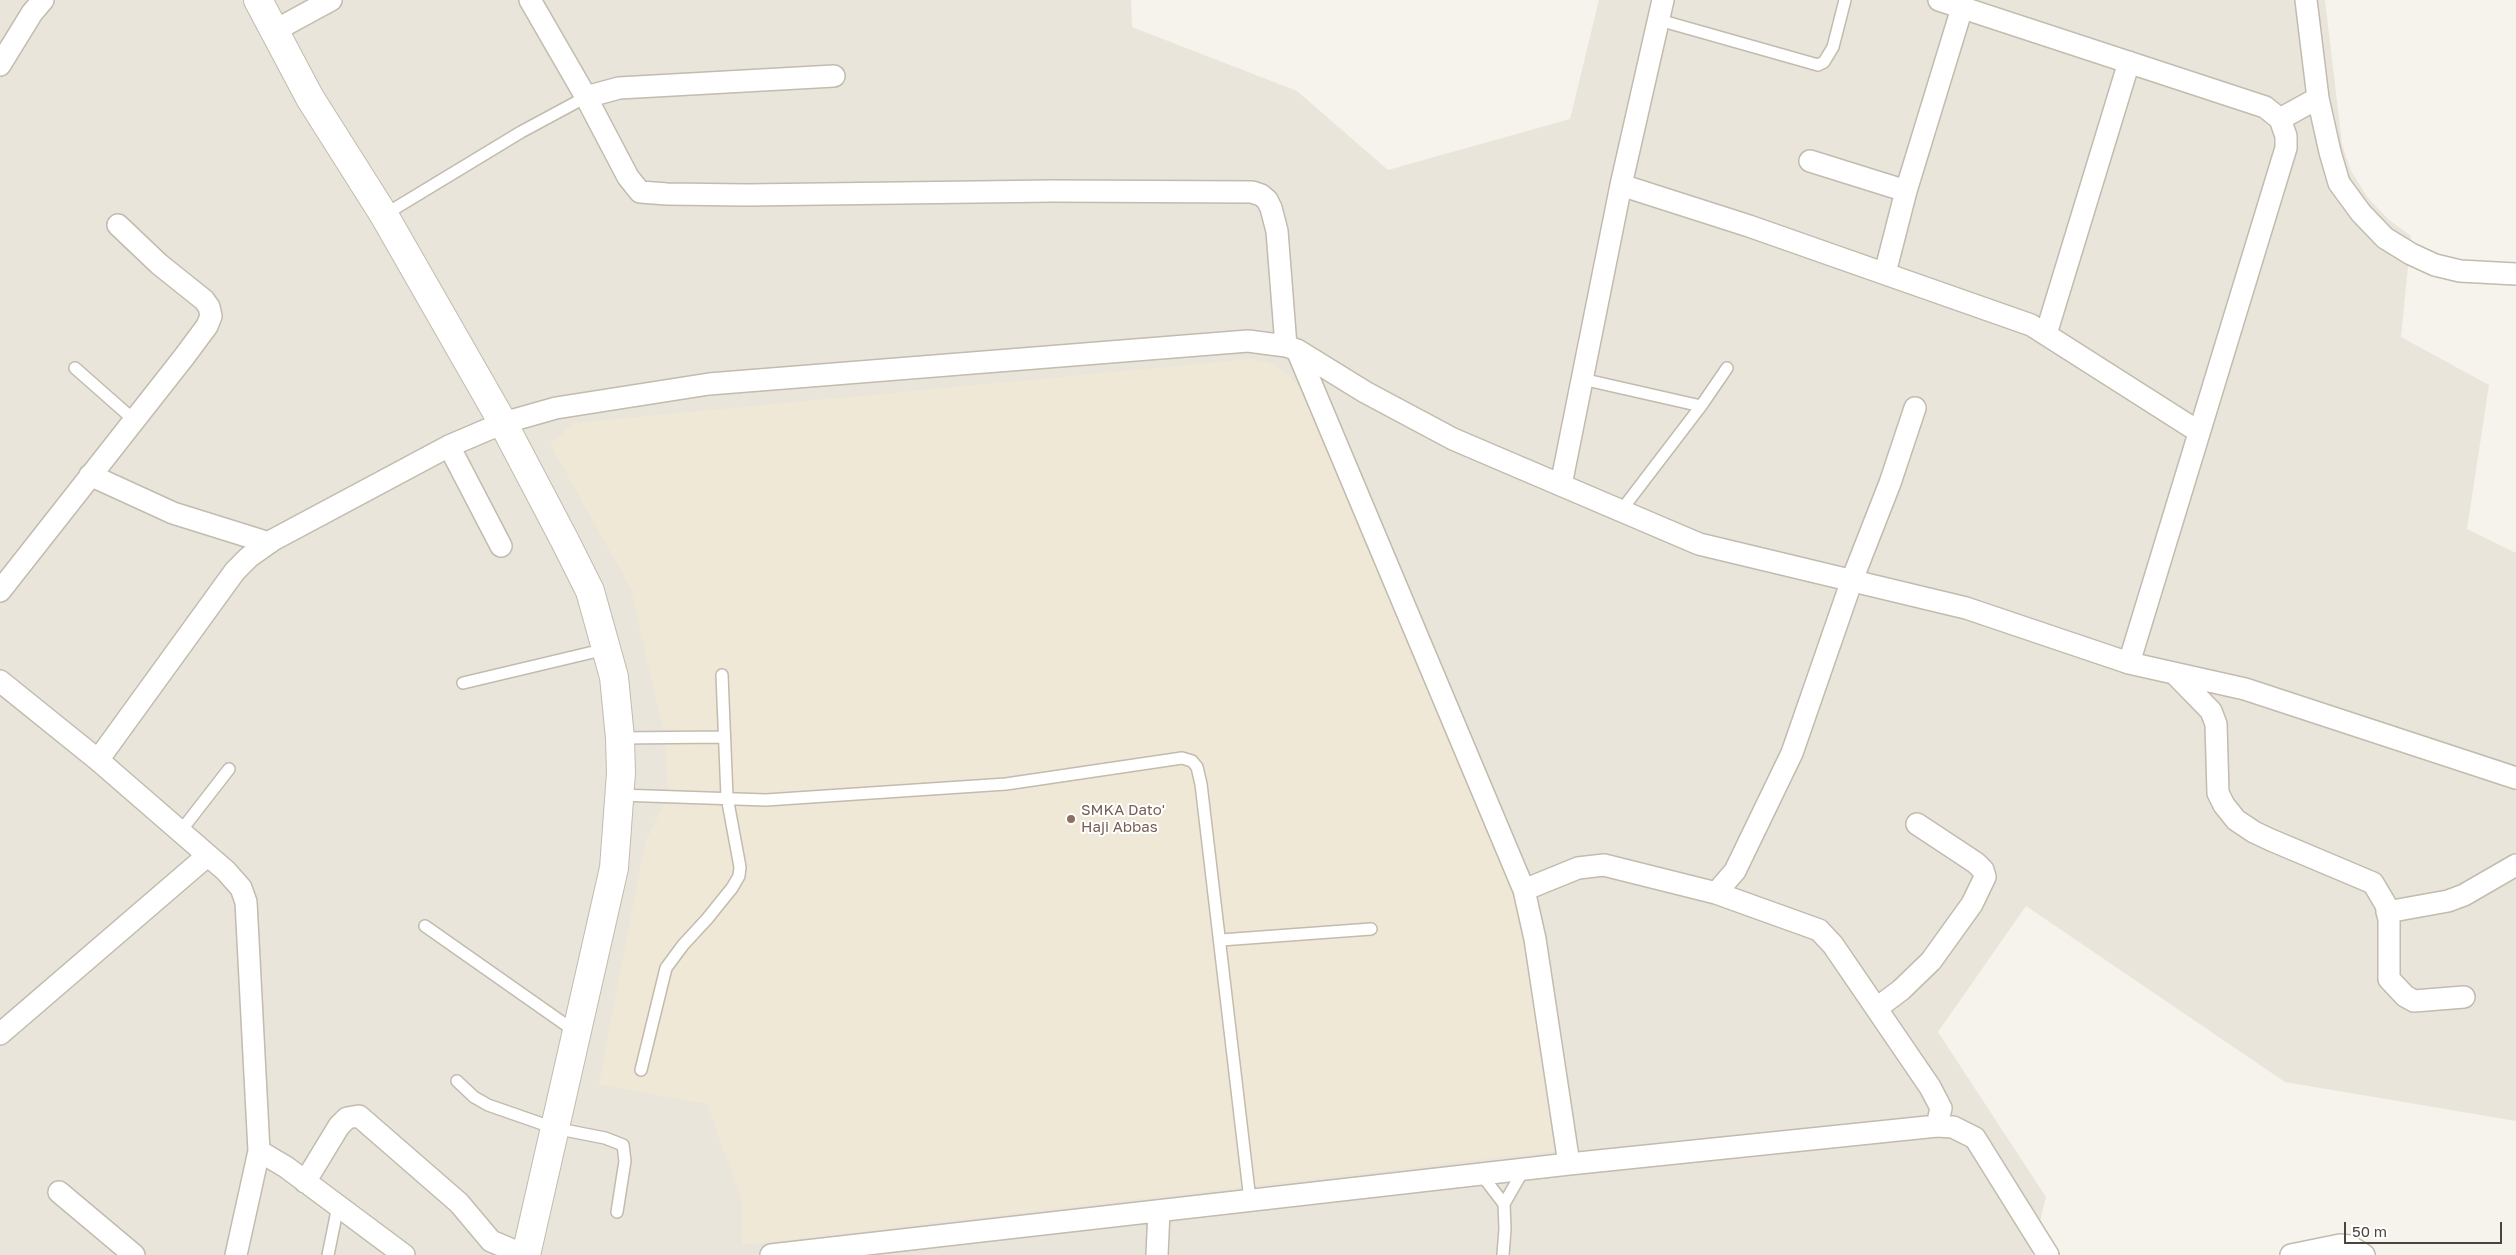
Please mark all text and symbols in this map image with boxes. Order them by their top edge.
place label: SMKA Dato' Haji Abbas [1081,801,1165,836]
marker: SMKA Dato' Haji Abbas [1065,813,1077,825]
scale bar [2346,1212,2504,1244]
text: 50 m [2352,1222,2387,1240]

